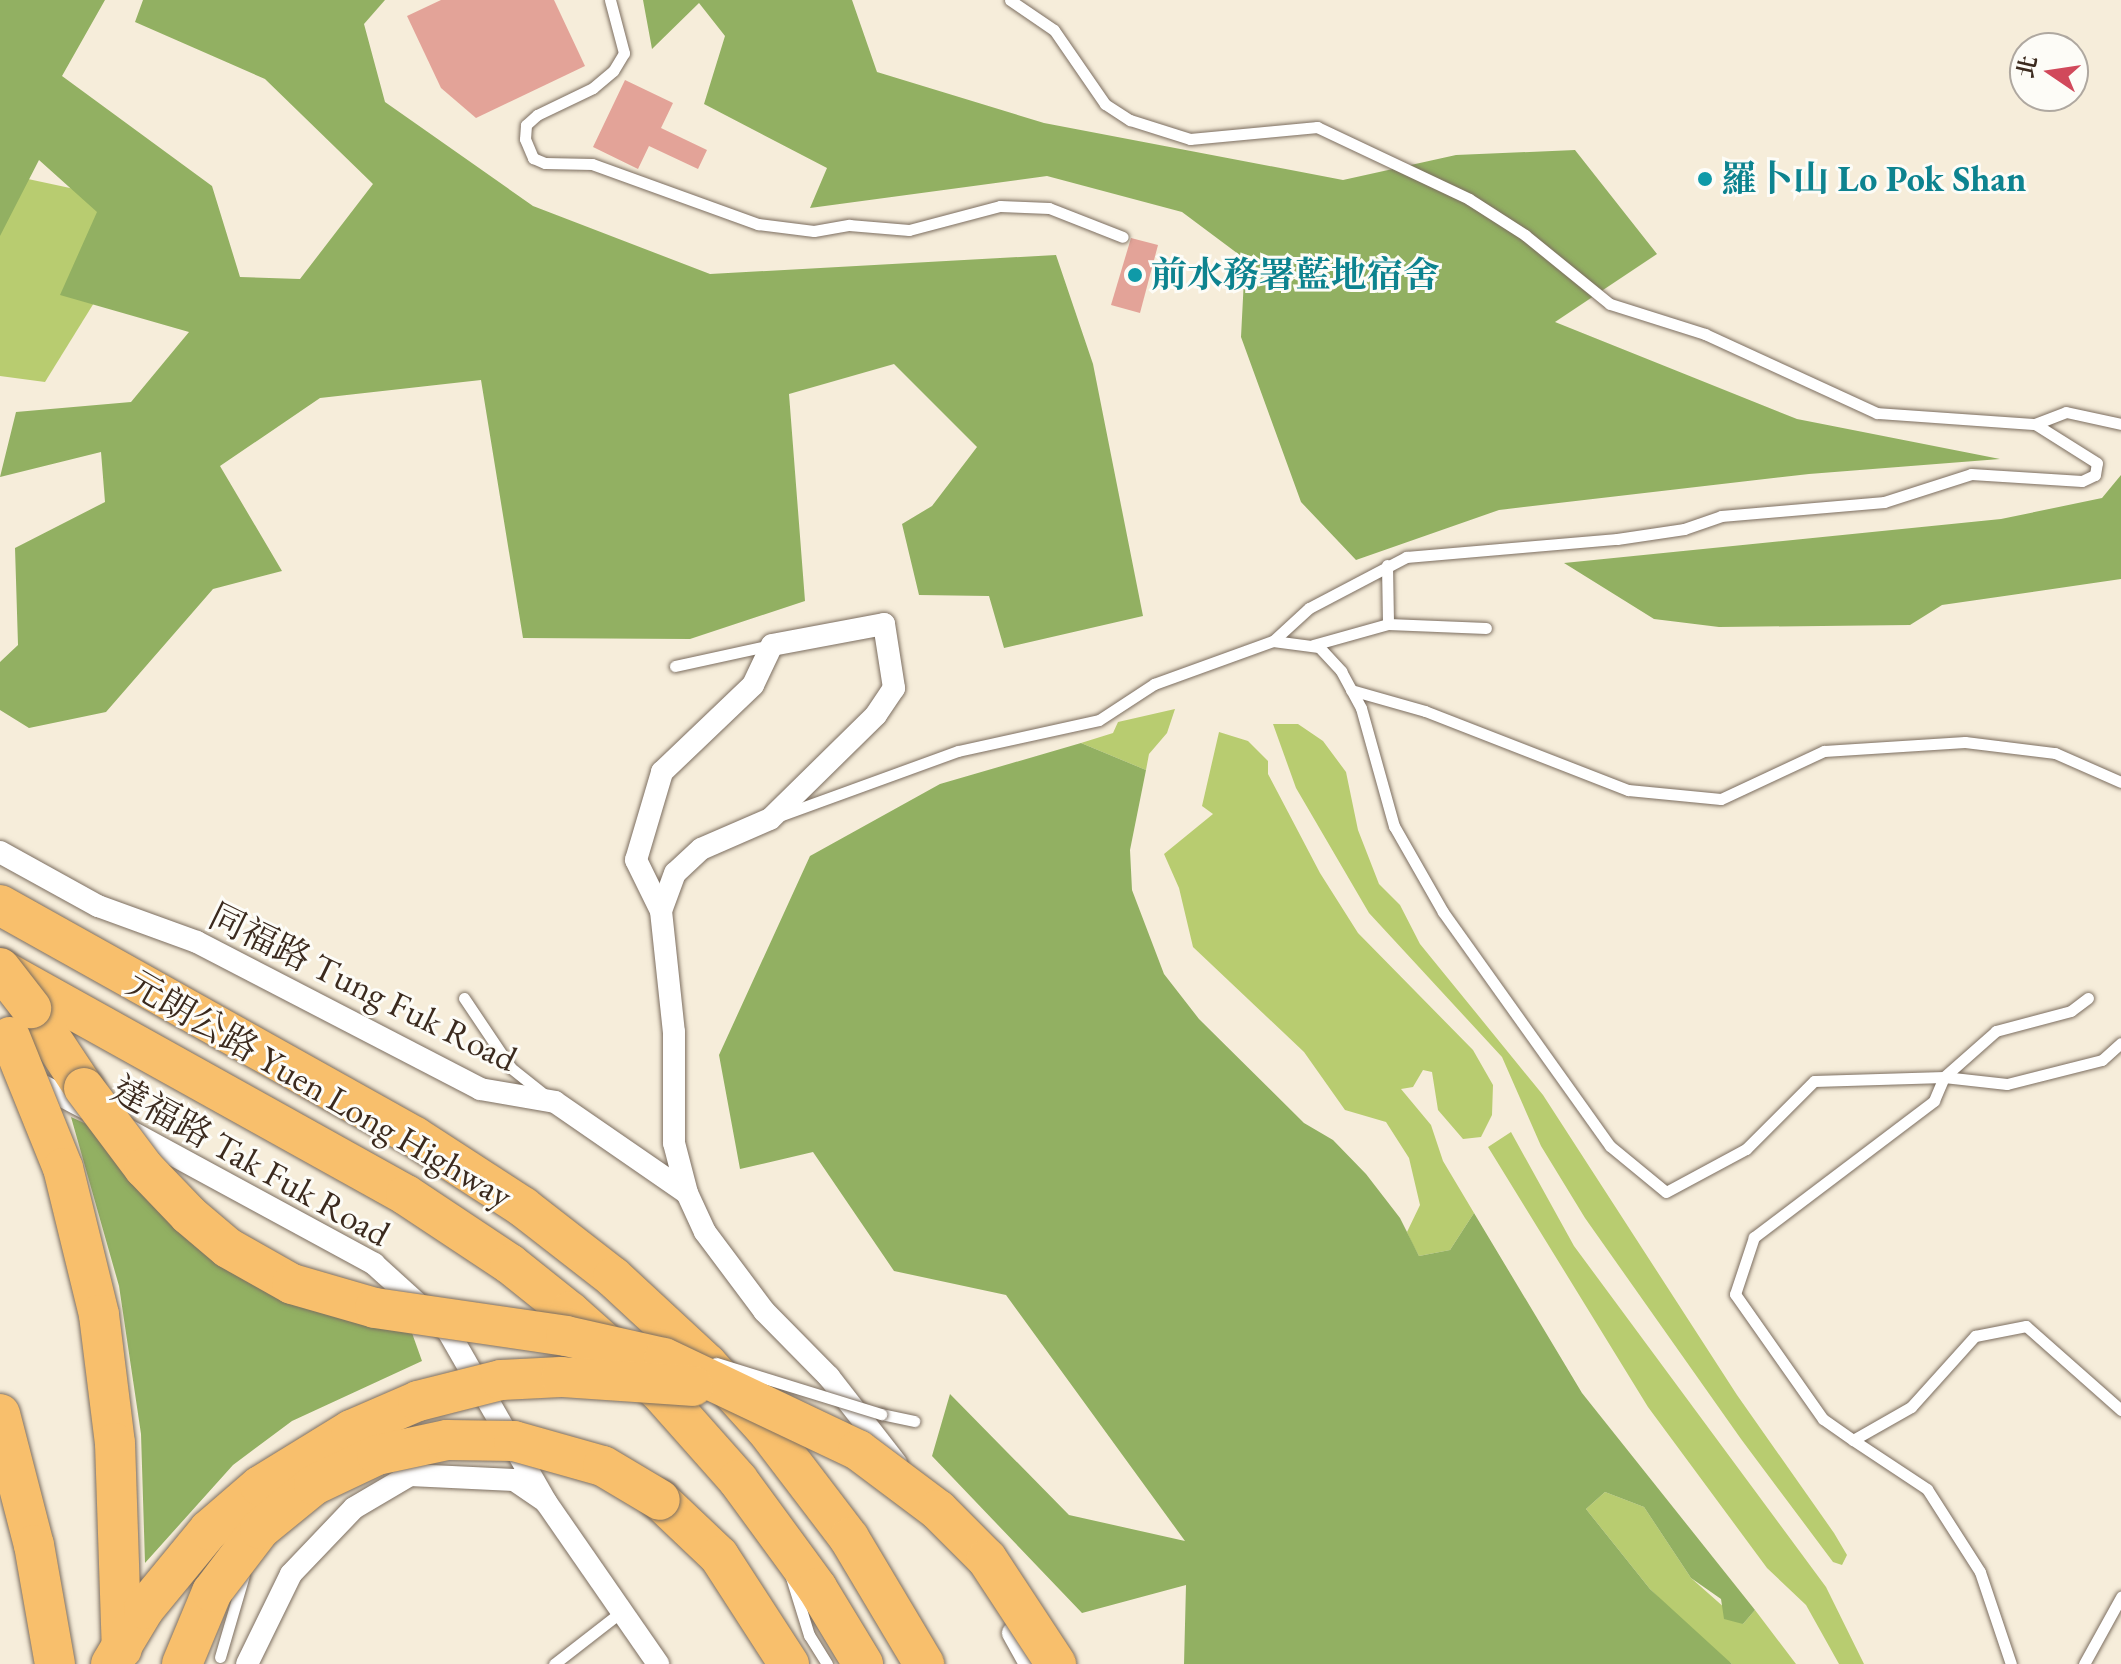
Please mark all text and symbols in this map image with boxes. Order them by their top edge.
north arrow [2009,32,2089,112]
text: 北 [2010,53,2044,81]
place label: 羅卜山 Lo Pok Shan [1721,157,2026,201]
marker: 羅卜山 Lo Pok Shan [1696,170,1714,188]
place label: 前水務署藍地宿舍 [1151,253,1439,297]
marker: 前水務署藍地宿舍 [1126,266,1144,284]
street label: 同福路 Tung Fuk Road [202,894,524,1080]
street label: 元朗公路 Yuen Long Highway [120,961,520,1217]
street label: 達福路 Tak Fuk Road [105,1067,397,1255]

